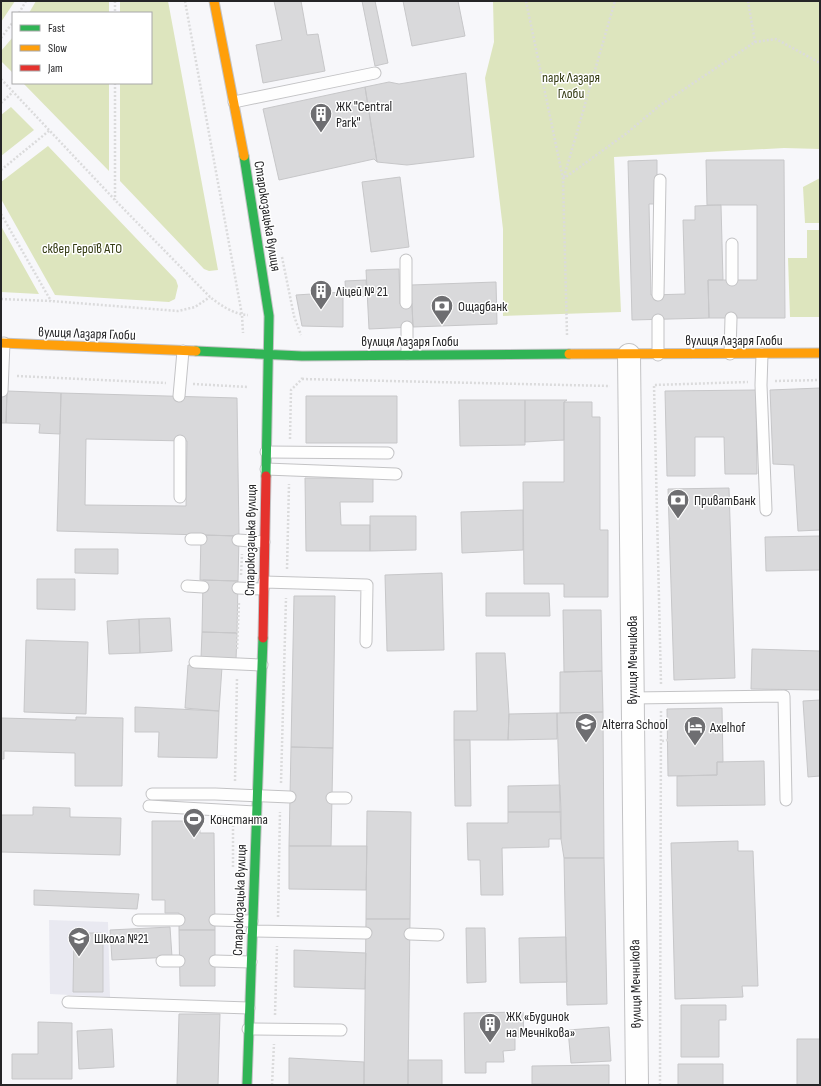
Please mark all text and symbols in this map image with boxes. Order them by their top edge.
legend [12,12,152,84]
text: Fast [48,21,65,36]
text: Slow [48,41,67,56]
text: Jam [47,61,63,76]
park label: парк Лазаря Глоби [542,69,600,102]
place label: ЖК "Central Park" [336,98,392,131]
building icon: ЖК "Central Park" [308,101,334,134]
street label: Старокозацька вулиця [250,160,285,273]
park label: сквер Героїв АТО [42,240,122,257]
building icon: Ліцей № 21 [308,278,334,311]
place label: Ліцей № 21 [335,283,388,300]
bank icon: Ощадбанк [429,293,455,326]
place label: Ощадбанк [458,298,508,315]
street label: вулиця Лазаря Глоби [38,323,136,344]
street label: вулиця Лазаря Глоби [685,332,783,349]
street label: вулиця Лазаря Глоби [361,333,459,350]
street label: Старокозацька вулиця [241,484,260,596]
bank icon: ПриватБанк [665,487,691,520]
place label: ПриватБанк [694,492,756,509]
street label: вулиця Мечникова [624,616,641,704]
school or university icon: Alterra School [573,711,599,744]
hotel icon: Axelhof [682,714,708,747]
place label: Alterra School [601,716,668,733]
place label: Axelhof [709,719,746,736]
sports icon: Константа [181,806,207,839]
place label: Константа [210,811,268,828]
street label: Старокозацька вулиця [229,844,250,956]
school or university icon: Школа №21 [66,925,92,958]
place label: Школа №21 [94,930,149,947]
street label: вулиця Мечникова [626,939,645,1029]
place label: ЖК «Будинок на Мечнікова» [506,1008,575,1041]
building icon: ЖК «Будинок на Мечнікова» [477,1011,503,1044]

